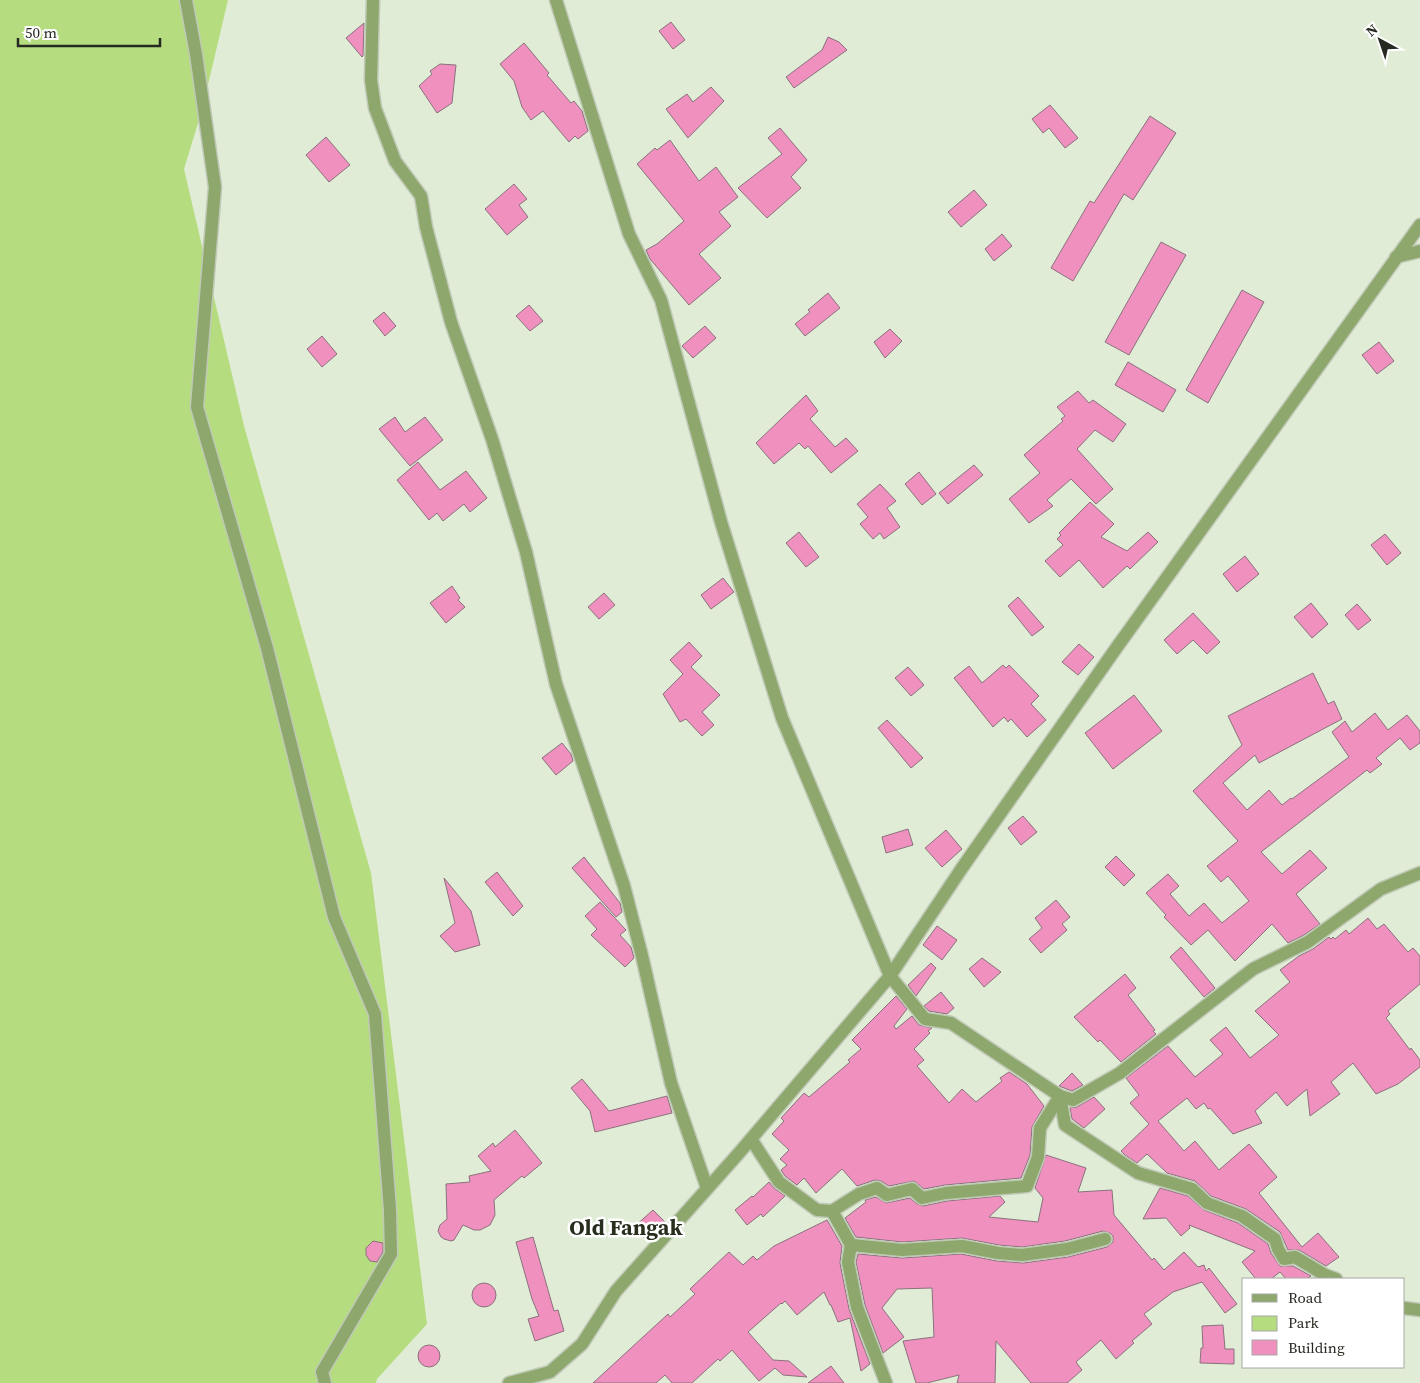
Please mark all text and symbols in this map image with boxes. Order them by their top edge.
scale bar [18,15,160,47]
north arrow [1355,15,1405,65]
text: N [1361,19,1382,41]
text: 50 m [25,22,57,43]
district label: Old Fangak [569,1212,684,1242]
legend [1242,1278,1405,1368]
text: Road [1288,1287,1322,1308]
text: Park [1288,1312,1320,1333]
text: Building [1288,1337,1345,1358]

